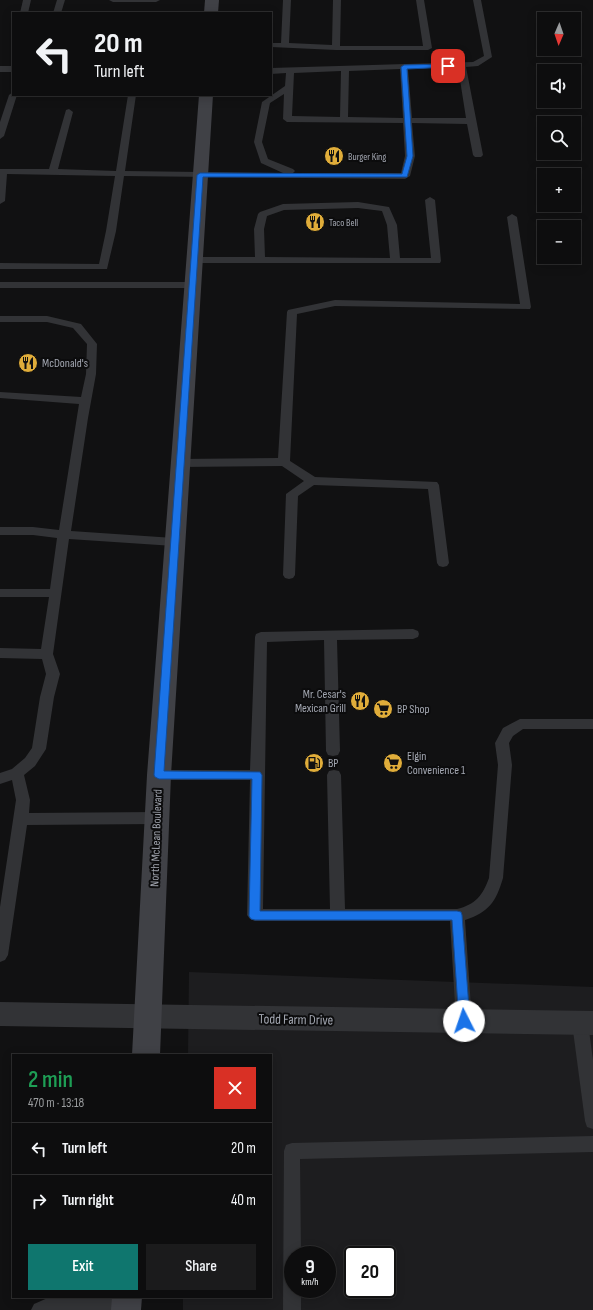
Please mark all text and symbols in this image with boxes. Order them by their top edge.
north arrow [537,12,581,56]
map controls [537,12,581,264]
text: 20 m [94,27,143,60]
icon: left [28,28,80,80]
pin [431,49,465,83]
icon: arrive [437,55,459,77]
text: Turn left [94,61,145,82]
button: sound [537,64,581,108]
button: search [537,116,581,160]
restaurant icon: Burger King [323,145,345,167]
place label: Burger King [348,151,386,163]
button: + [537,168,581,212]
restaurant icon: Taco Bell [304,211,326,233]
place label: Taco Bell [329,217,358,229]
button: − [537,220,581,264]
restaurant icon: McDonald's [17,352,39,374]
place label: McDonald's [42,356,88,371]
place label: Mr. Cesar's Mexican Grill [295,687,346,716]
restaurant icon: Mr. Cesar's Mexican Grill [349,690,371,712]
supermarket icon: BP Shop [372,698,394,720]
place label: BP Shop [397,702,430,717]
place label: Elgin Convenience 1 [407,749,466,778]
fuel station icon: BP [303,752,325,774]
supermarket icon: Elgin Convenience 1 [382,752,404,774]
place label: BP [328,756,338,771]
street label: North McLean Boulevard [147,789,166,887]
position arrow [443,1000,485,1042]
street label: Todd Farm Drive [259,1010,333,1029]
text: 2 min [28,1065,73,1094]
button: close [214,1067,256,1109]
text: 470 m · 13:18 [28,1095,84,1111]
icon: left [28,1138,50,1160]
text: Turn left [62,1139,107,1158]
text: 20 m [231,1139,256,1158]
icon: right [28,1190,50,1212]
text: Turn right [62,1191,114,1210]
text: 40 m [231,1191,256,1210]
button: Exit [28,1244,138,1290]
button: Share [146,1244,256,1290]
speed limit sign: 20 [344,1246,396,1298]
text: 9 [305,1255,315,1279]
text: km/h [301,1276,319,1288]

